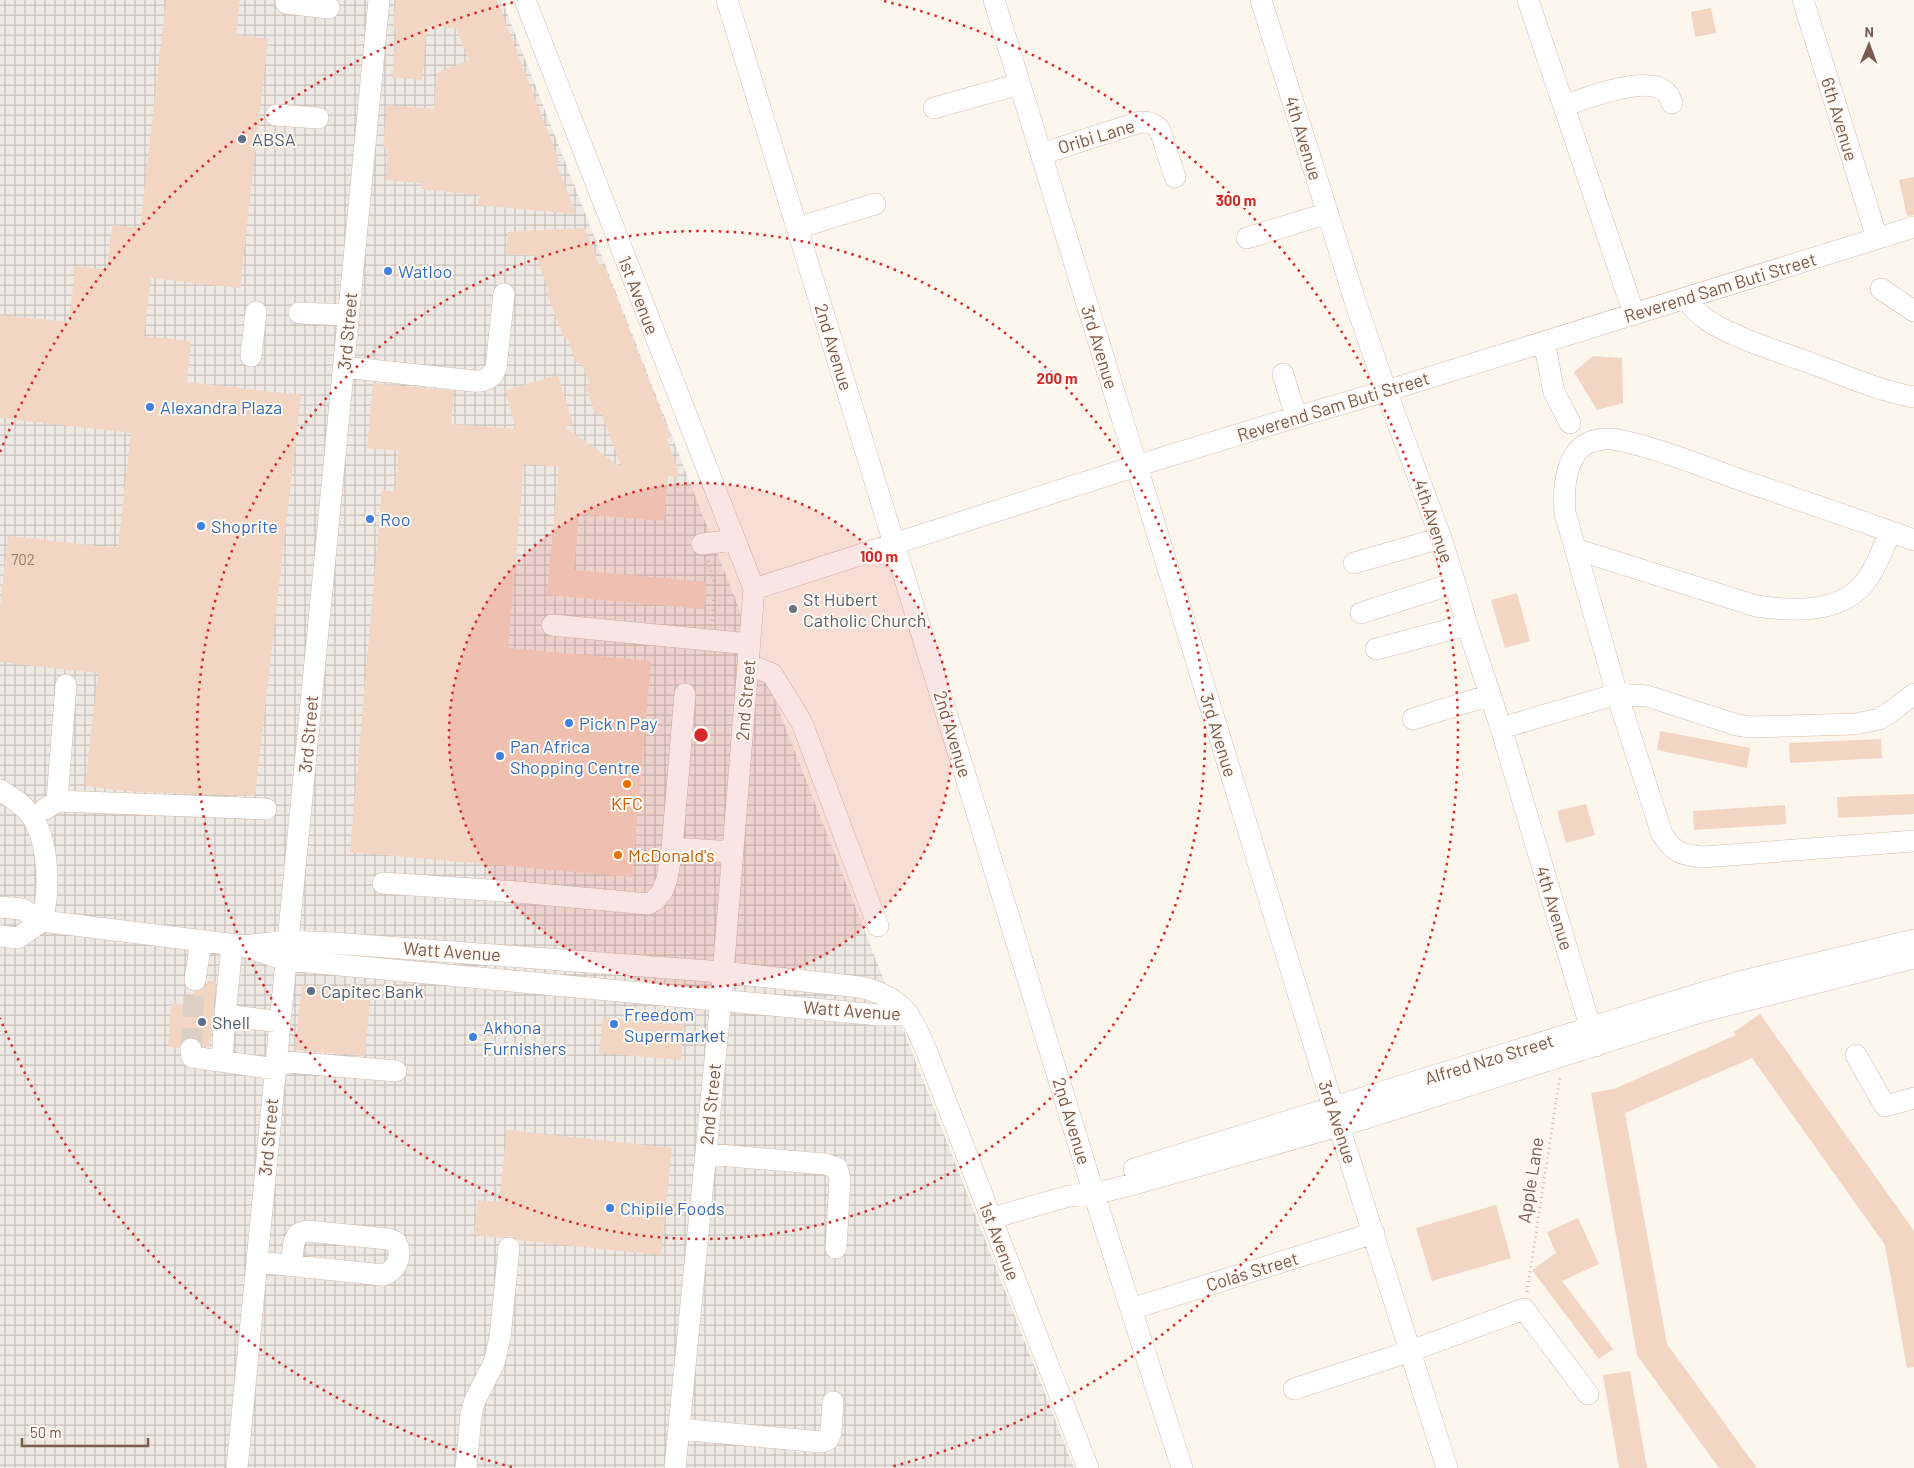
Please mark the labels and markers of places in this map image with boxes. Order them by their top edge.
place label: ABSA [252,128,296,150]
marker: ABSA [236,133,248,145]
place label: Watloo [398,260,452,282]
marker: Watloo [382,265,394,277]
place label: Alexandra Plaza [160,396,282,418]
marker: Alexandra Plaza [144,401,156,413]
place label: Roo [380,508,411,530]
marker: Roo [364,513,376,525]
place label: Shoprite [211,515,278,537]
marker: Shoprite [195,520,207,532]
place label: St Hubert Catholic Church [803,588,926,631]
marker: St Hubert Catholic Church [787,603,799,615]
place label: Pick n Pay [579,712,658,734]
marker: Pick n Pay [563,717,575,729]
centre of rings [692,726,710,744]
place label: Pan Africa Shopping Centre [510,735,640,778]
marker: Pan Africa Shopping Centre [494,750,506,762]
marker: KFC [621,778,633,790]
place label: KFC [611,792,643,814]
place label: McDonald's [628,844,715,866]
marker: McDonald's [612,849,624,861]
place label: Capitec Bank [321,980,423,1002]
marker: Capitec Bank [305,985,317,997]
place label: Freedom Supermarket [624,1003,725,1046]
place label: Shell [212,1011,250,1033]
marker: Shell [196,1016,208,1028]
place label: Akhona Furnishers [483,1016,566,1059]
marker: Freedom Supermarket [608,1018,620,1030]
marker: Akhona Furnishers [467,1031,479,1043]
place label: Chipile Foods [620,1197,725,1219]
marker: Chipile Foods [604,1202,616,1214]

